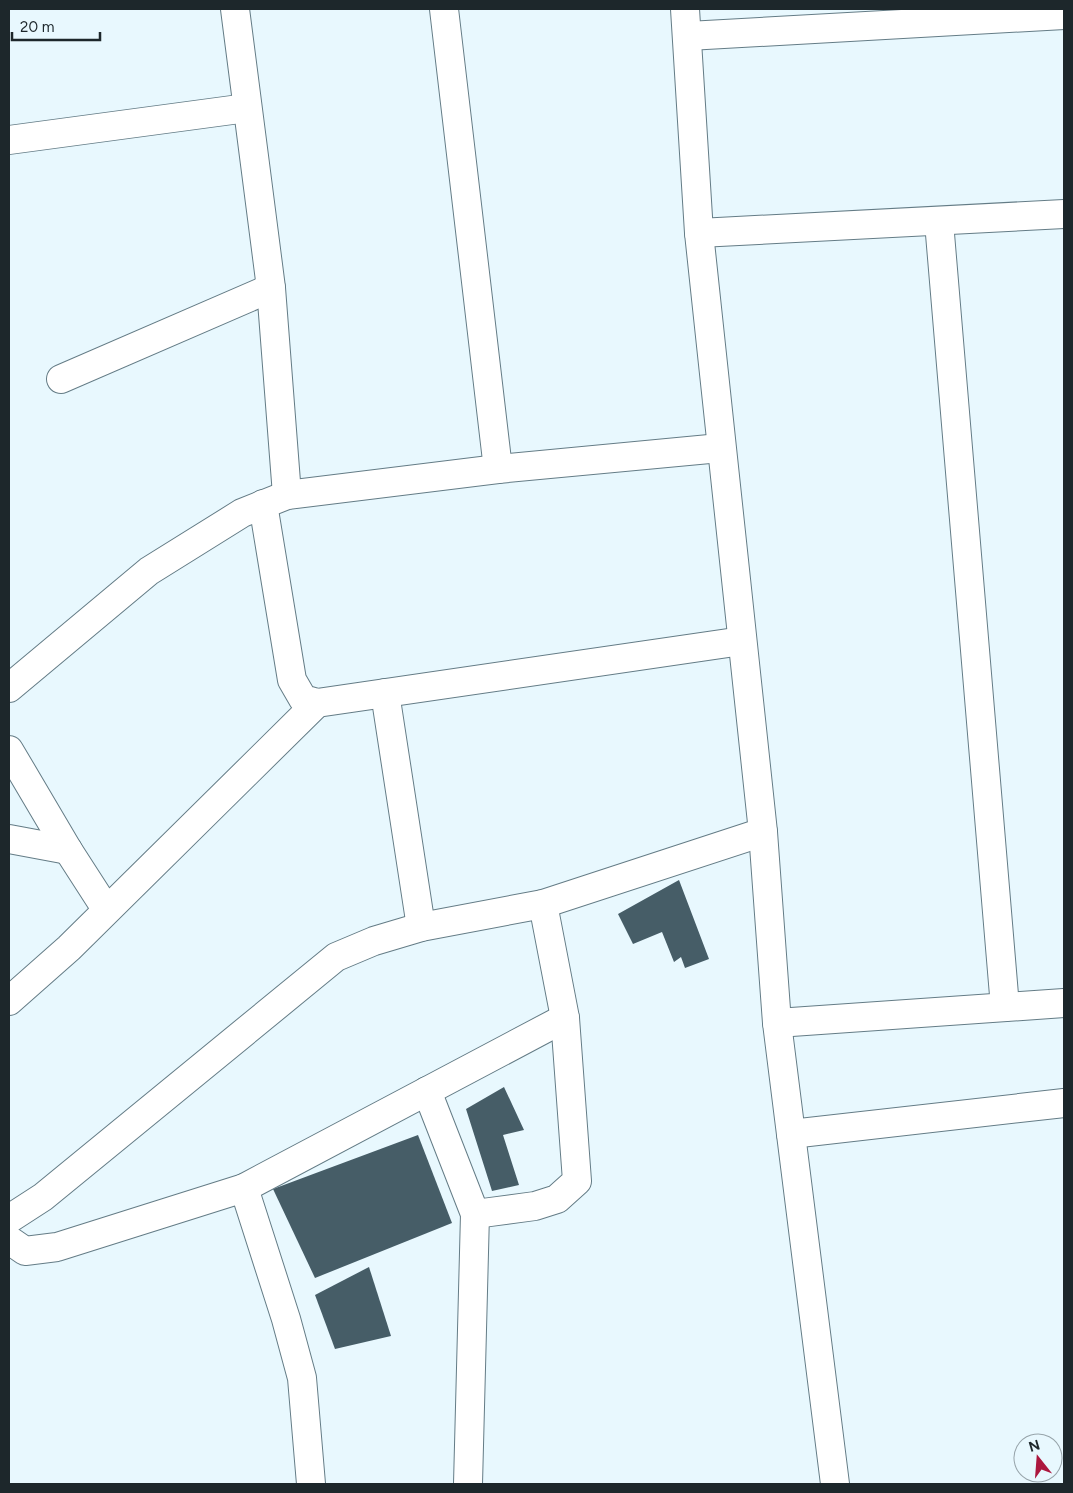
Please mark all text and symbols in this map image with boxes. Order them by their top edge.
scale bar [12,10,100,42]
text: 20 m [20,18,54,36]
north arrow [1013,1433,1063,1483]
text: N [1027,1436,1042,1456]

